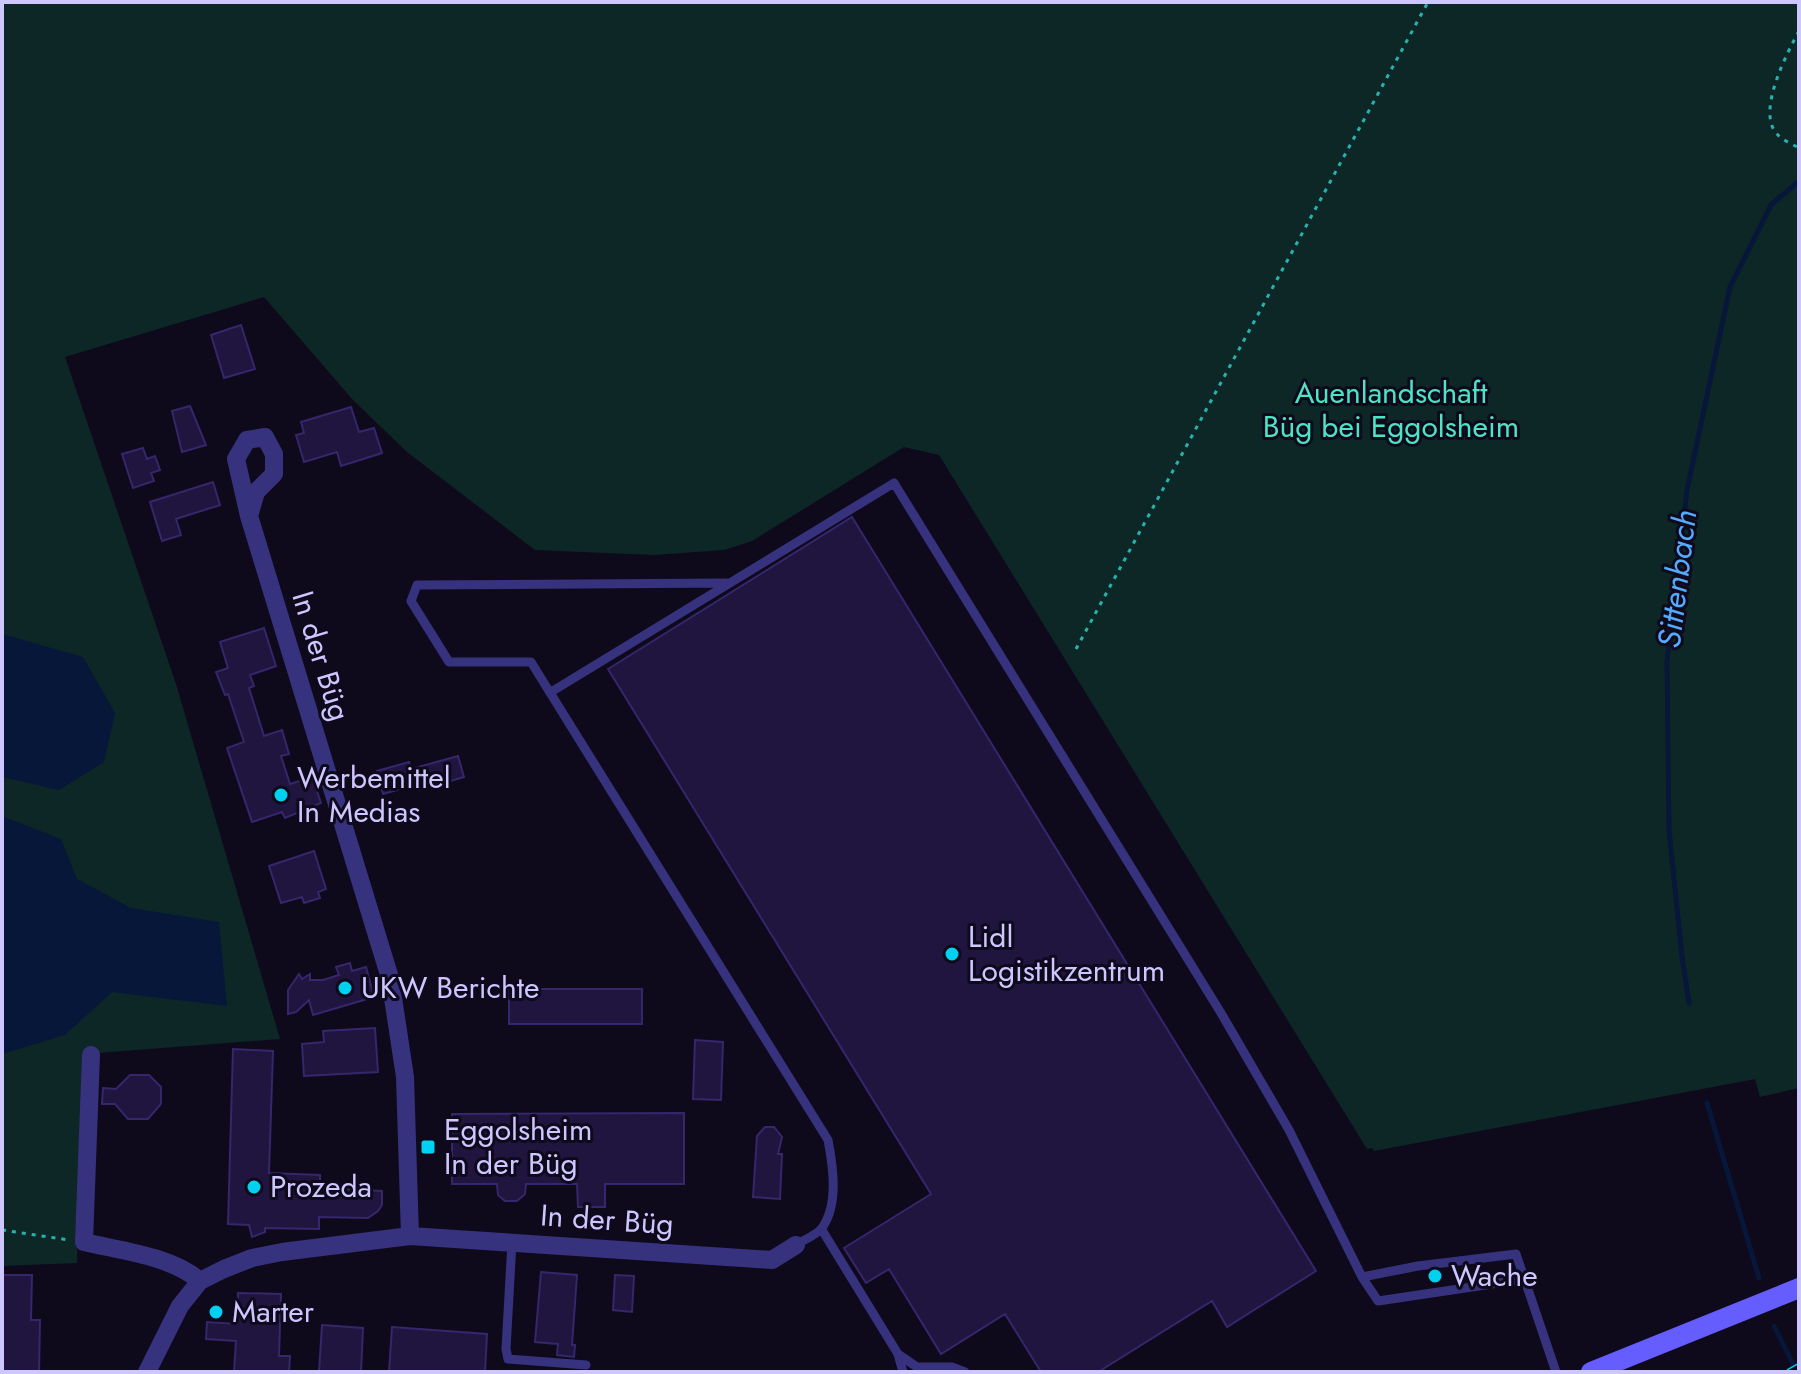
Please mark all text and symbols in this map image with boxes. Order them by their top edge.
park label: Auenlandschaft Büg bei Eggolsheim [1263,371,1519,448]
water label: Sittenbach [1646,507,1708,651]
street label: In der Büg [281,586,362,726]
place label: Werbemittel In Medias [297,756,451,833]
marker: Werbemittel In Medias [272,786,290,804]
place label: Lidl Logistikzentrum [968,915,1165,992]
marker: Lidl Logistikzentrum [943,945,961,963]
place label: UKW Berichte [361,966,539,1009]
marker: UKW Berichte [336,979,354,997]
place label: Eggolsheim In der Büg [444,1108,592,1185]
marker: Eggolsheim In der Büg [419,1138,437,1156]
place label: Prozeda [270,1165,372,1208]
marker: Prozeda [245,1178,263,1196]
street label: In der Büg [539,1193,675,1246]
place label: Wache [1451,1254,1538,1297]
marker: Wache [1426,1267,1444,1285]
place label: Marter [232,1290,315,1333]
marker: Marter [207,1303,225,1321]

